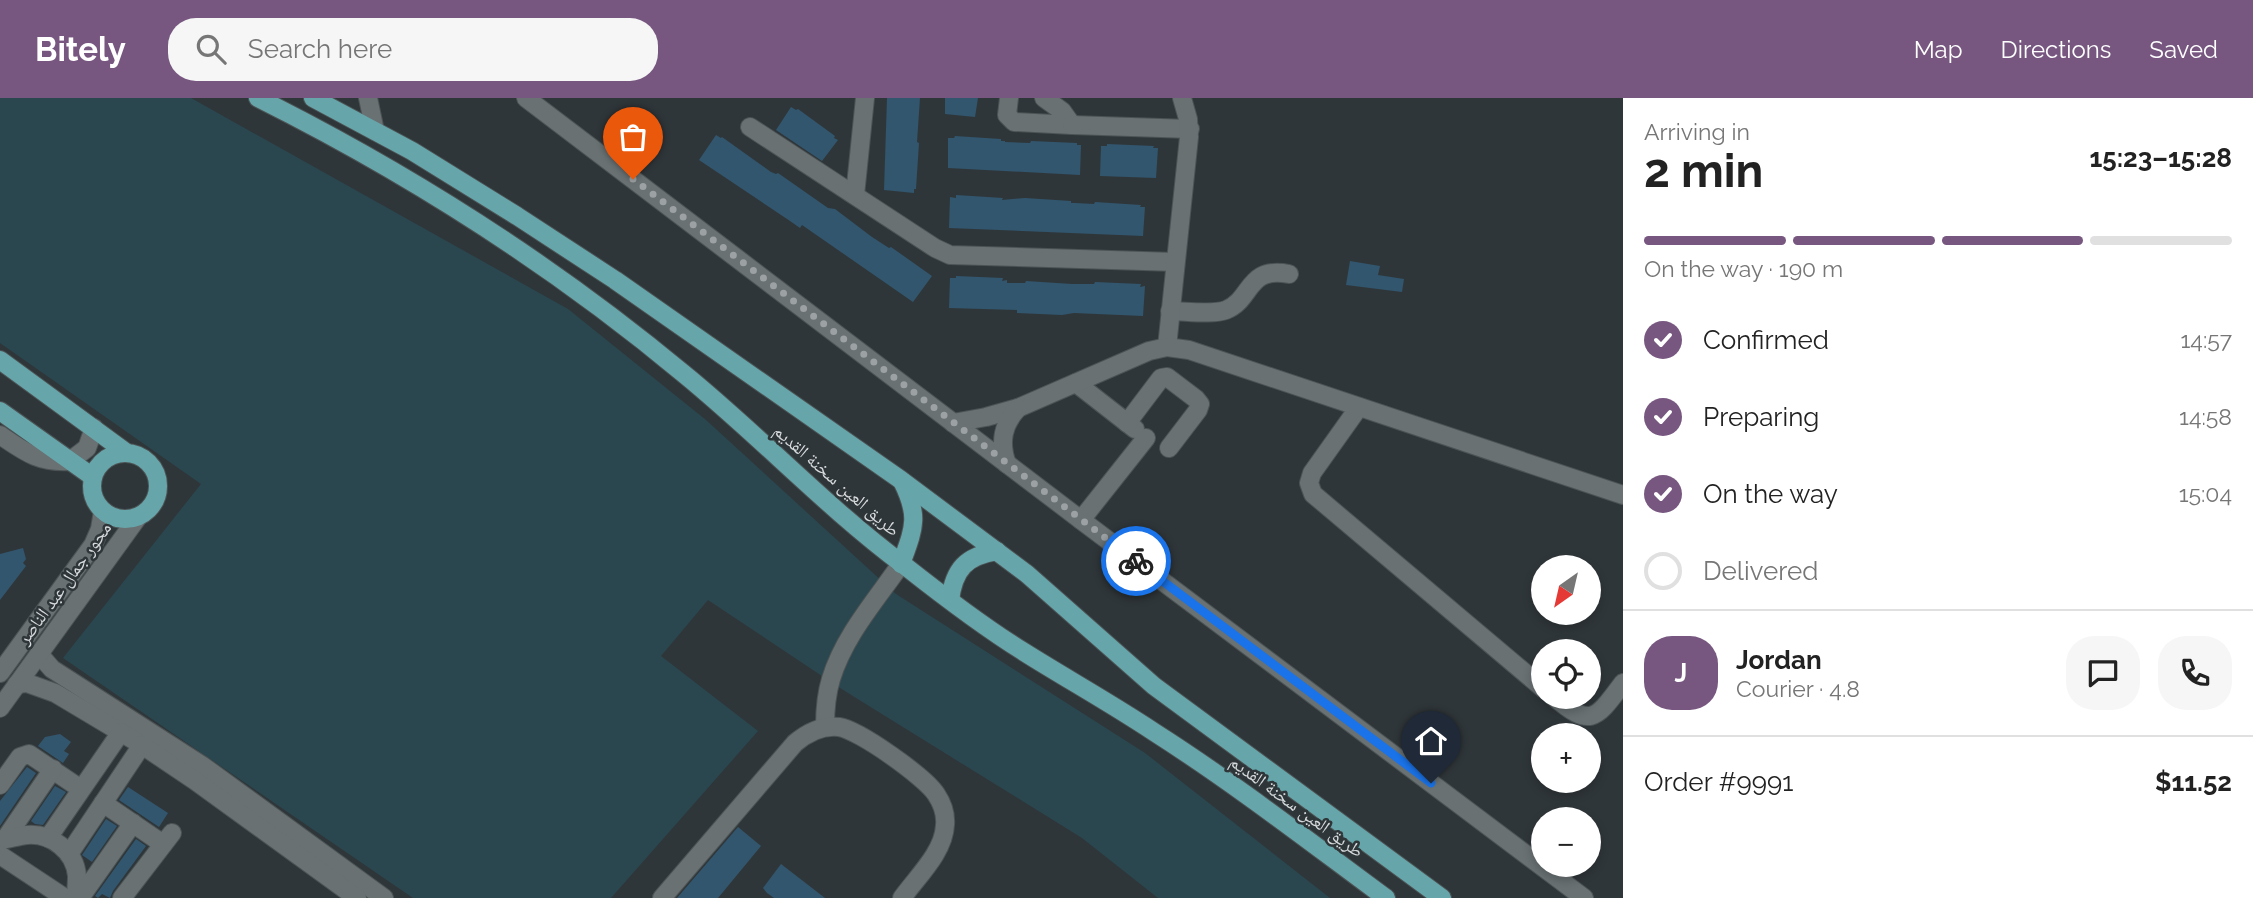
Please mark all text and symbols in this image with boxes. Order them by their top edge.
search box [168,18,658,81]
text: Bitely [35,30,126,69]
icon: search [192,30,230,68]
text: Search here [248,34,392,64]
text: Map [1914,35,1963,64]
text: Directions [2001,35,2111,64]
text: Saved [2149,35,2218,64]
pin [603,107,663,179]
icon: bag [614,118,652,156]
text: Arriving in [1644,118,1750,145]
text: 15:23–15:28 [2089,143,2232,173]
text: 2 min [1644,144,1763,198]
text: On the way · 190 m [1644,255,1843,282]
icon: check [1644,321,1682,359]
text: Confirmed [1703,325,1829,355]
text: 14:57 [2181,326,2232,353]
icon: check [1644,398,1682,436]
text: Preparing [1703,402,1819,432]
text: 14:58 [2179,403,2232,430]
street label: طريق العين سخنة القديم [769,420,904,542]
icon: check [1644,475,1682,513]
text: On the way [1703,479,1838,509]
text: 15:04 [2179,480,2232,507]
street label: محور جمال عبد الناصر [12,518,116,650]
courier [1101,526,1171,596]
icon: bike [1117,542,1155,580]
north arrow [1531,555,1601,625]
map controls [1531,555,1601,877]
text: Delivered [1703,556,1818,586]
button: chat [2066,636,2140,710]
button: phone [2158,636,2232,710]
button: locate [1531,639,1601,709]
text: Jordan [1736,645,1822,675]
text: J [1675,658,1687,688]
text: Courier · 4.8 [1736,675,1860,702]
pin [1401,711,1461,783]
icon: home [1412,722,1450,760]
button: + [1531,723,1601,793]
street label: طريق العين سخنة القديم [1225,751,1368,863]
text: Order #9991 [1644,767,1793,797]
text: $11.52 [2155,767,2232,797]
button: − [1531,807,1601,877]

